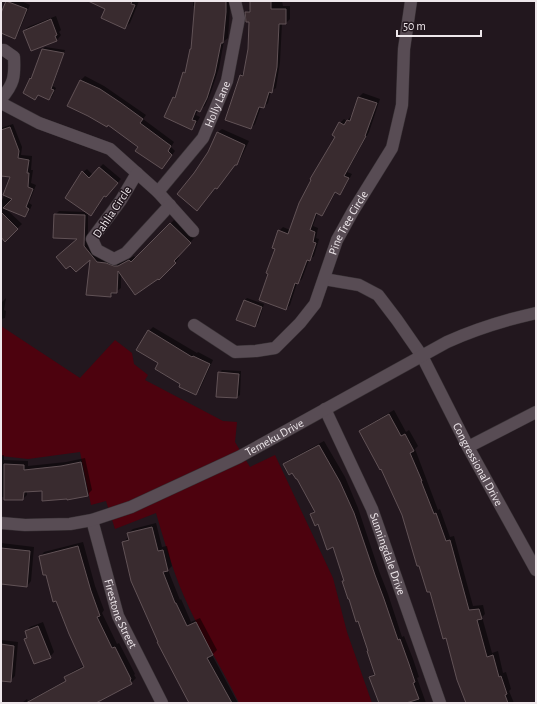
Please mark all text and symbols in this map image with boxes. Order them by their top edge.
scale bar [397,12,481,38]
text: 50 m [403,20,426,32]
street label: Holly Lane [202,79,232,129]
street label: Dahlia Circle [91,184,133,240]
street label: Pine Tree Circle [326,188,370,256]
street label: Temeku Drive [243,417,305,458]
street label: Congressional Drive [451,421,505,508]
street label: Sunningdale Drive [368,511,408,597]
street label: Firestone Street [102,578,139,650]

